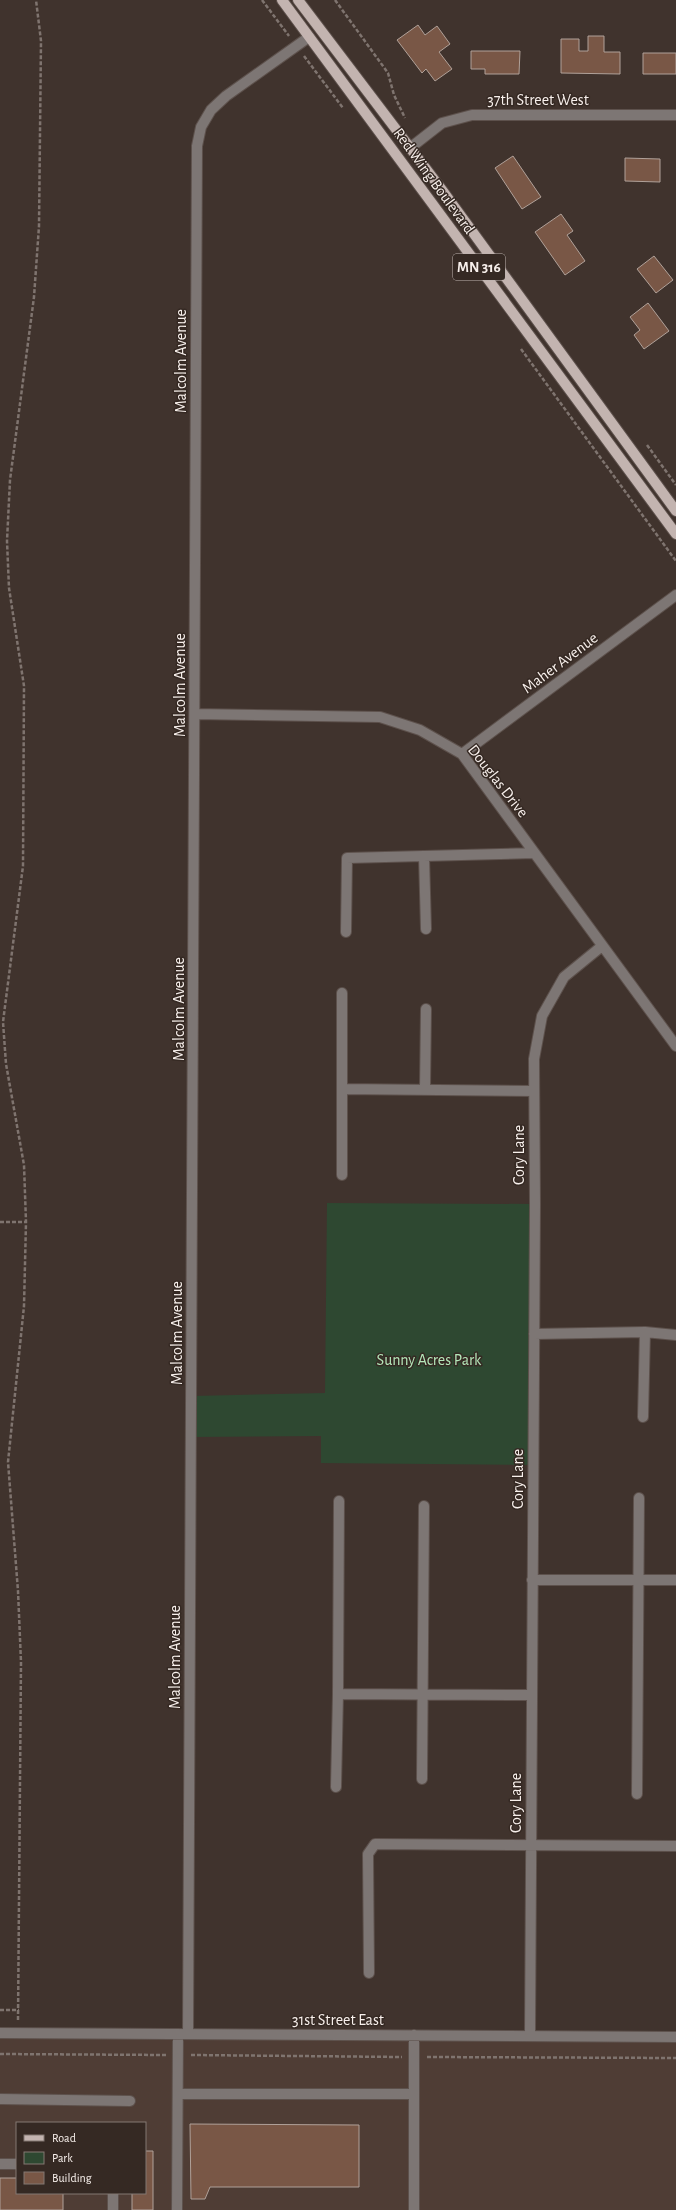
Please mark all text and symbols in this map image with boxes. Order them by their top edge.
street label: 37th Street West [487,92,589,108]
street label: Red Wing Boulevard [390,125,478,237]
road number: MN 316 [453,254,505,280]
street label: Malcolm Avenue [173,309,189,413]
street label: Maher Avenue [519,630,601,696]
street label: Malcolm Avenue [172,633,188,737]
street label: Douglas Drive [465,742,531,820]
street label: Malcolm Avenue [171,957,187,1061]
street label: Cory Lane [511,1125,528,1185]
street label: Malcolm Avenue [169,1281,185,1385]
park label: Sunny Acres Park [377,1352,482,1369]
street label: Cory Lane [510,1449,527,1509]
street label: Malcolm Avenue [167,1605,183,1709]
street label: Cory Lane [508,1773,525,1833]
street label: 31st Street East [292,2012,384,2028]
legend [16,2122,146,2194]
text: Road [52,2132,76,2144]
text: Park [52,2152,73,2164]
text: Building [52,2172,92,2184]

